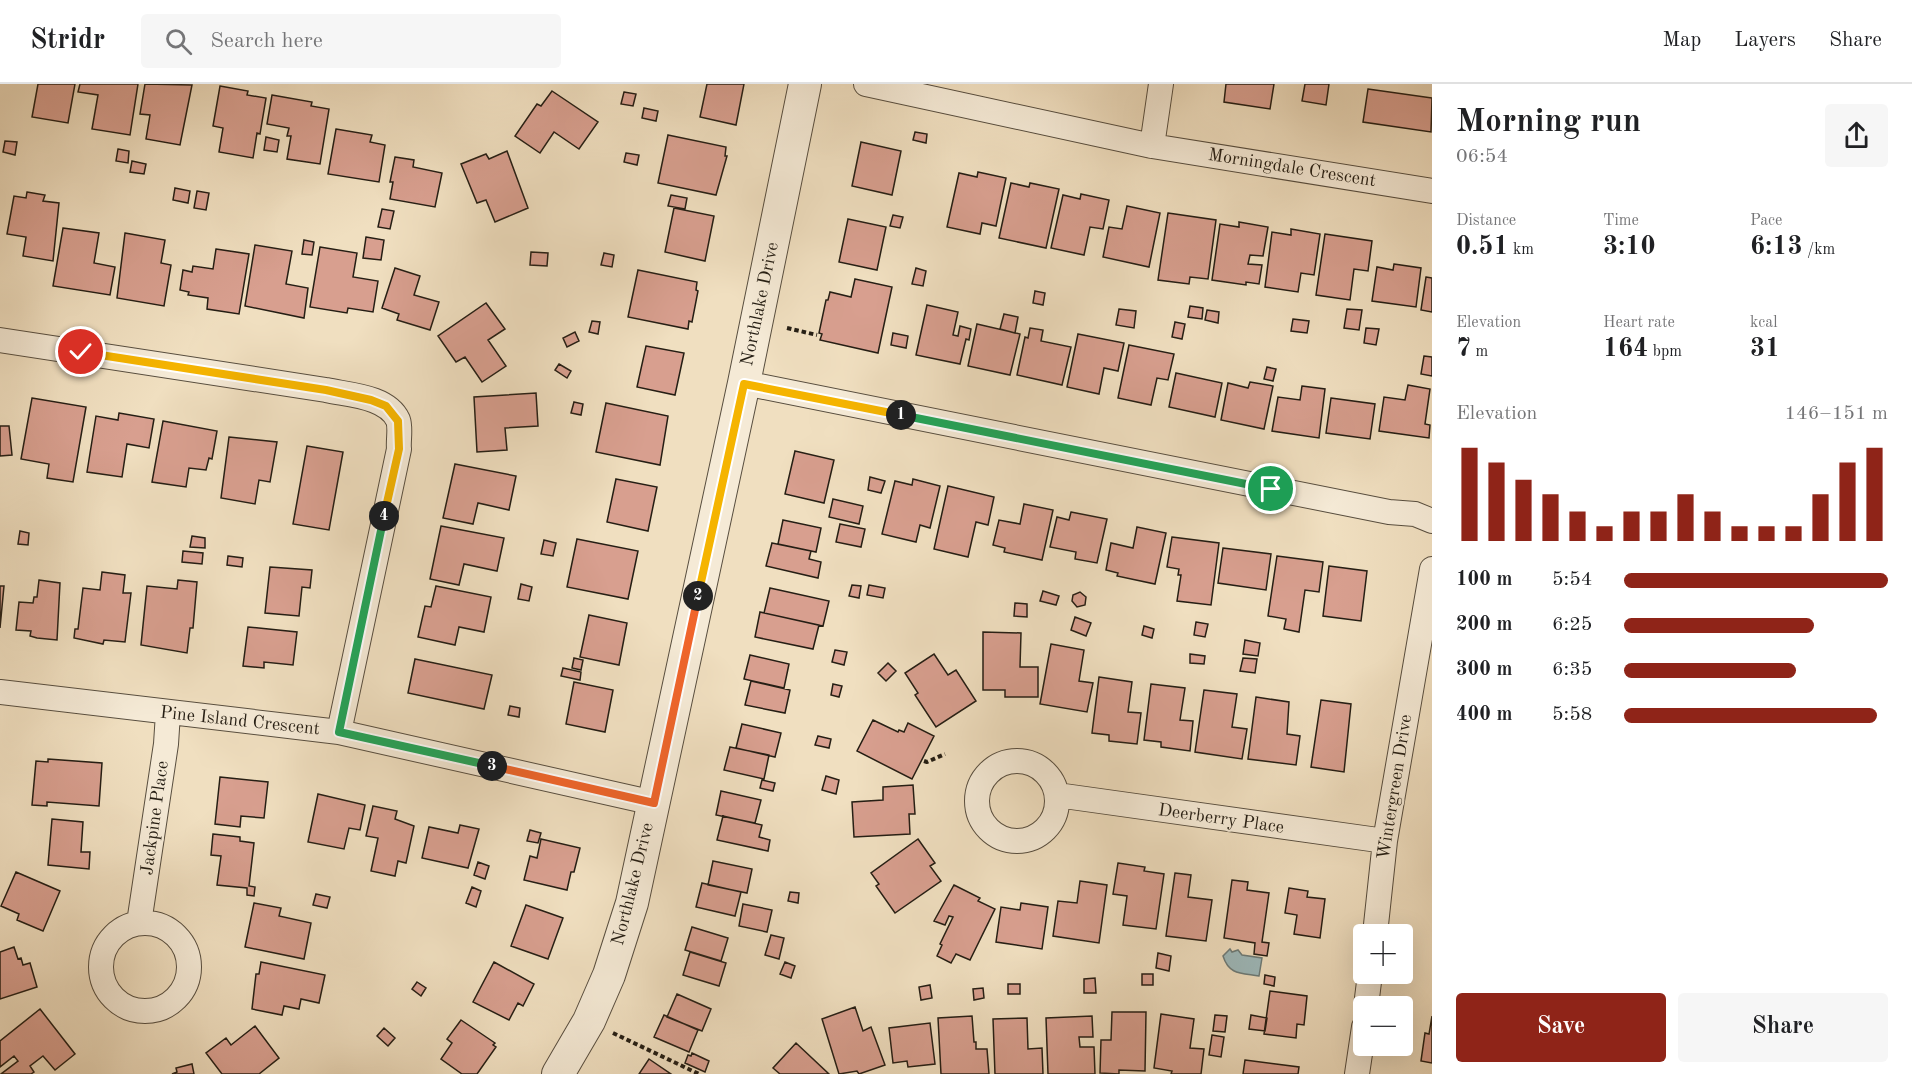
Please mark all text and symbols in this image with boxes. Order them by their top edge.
search box [141,14,561,68]
icon: search [162,25,195,58]
text: Stridr [30,27,105,55]
text: Search here [210,30,323,52]
text: Map [1662,30,1701,51]
text: Layers [1734,30,1796,51]
text: Share [1829,30,1882,51]
button: share [1825,104,1888,167]
text: Morning run [1456,106,1641,139]
street label: Morningdale Crescent [1207,146,1377,190]
text: 06:54 [1456,147,1508,167]
text: Distance [1456,213,1516,229]
text: Time [1603,213,1639,229]
text: Pace [1750,213,1782,229]
text: 0.51 [1456,234,1509,260]
text: 3:10 [1603,234,1656,260]
text: 6:13 [1750,234,1803,260]
street label: Northlake Drive [738,241,782,367]
text: km [1509,242,1534,258]
text: /km [1803,242,1835,258]
text: Elevation [1456,315,1521,331]
text: Heart rate [1603,315,1675,331]
text: kcal [1750,315,1778,331]
pin [55,326,106,377]
icon: check [64,335,97,368]
text: 7 [1456,336,1471,362]
text: 164 [1603,336,1648,362]
text: 31 [1750,336,1780,362]
text: m [1471,344,1488,360]
text: bpm [1648,344,1682,360]
pin: 1 [886,400,916,430]
text: Elevation [1456,404,1537,424]
text: 146–151 m [1785,404,1888,424]
text: 1 [896,407,906,423]
pin [1245,463,1296,514]
icon: arrive [1254,472,1287,505]
pin: 4 [369,501,399,531]
text: 4 [379,508,389,524]
text: 100 m [1456,570,1512,590]
text: 5:54 [1552,570,1592,590]
pin: 2 [683,581,713,611]
text: 2 [693,588,703,604]
text: 200 m [1456,615,1512,635]
text: 6:25 [1552,615,1592,635]
text: 300 m [1456,660,1512,680]
text: 6:35 [1552,660,1592,680]
street label: Pine Island Crescent [159,704,321,738]
text: 400 m [1456,705,1512,725]
text: 5:58 [1552,705,1592,725]
street label: Wintergreen Drive [1375,713,1415,861]
pin: 3 [477,751,507,781]
text: 3 [487,758,497,774]
street label: Jackpine Place [138,760,172,876]
street label: Deerberry Place [1157,801,1285,837]
street label: Northlake Drive [609,821,657,947]
map controls [1353,924,1413,1056]
button: + [1353,924,1413,984]
button: Save [1456,993,1666,1062]
button: Share [1678,993,1888,1062]
button: − [1353,996,1413,1056]

